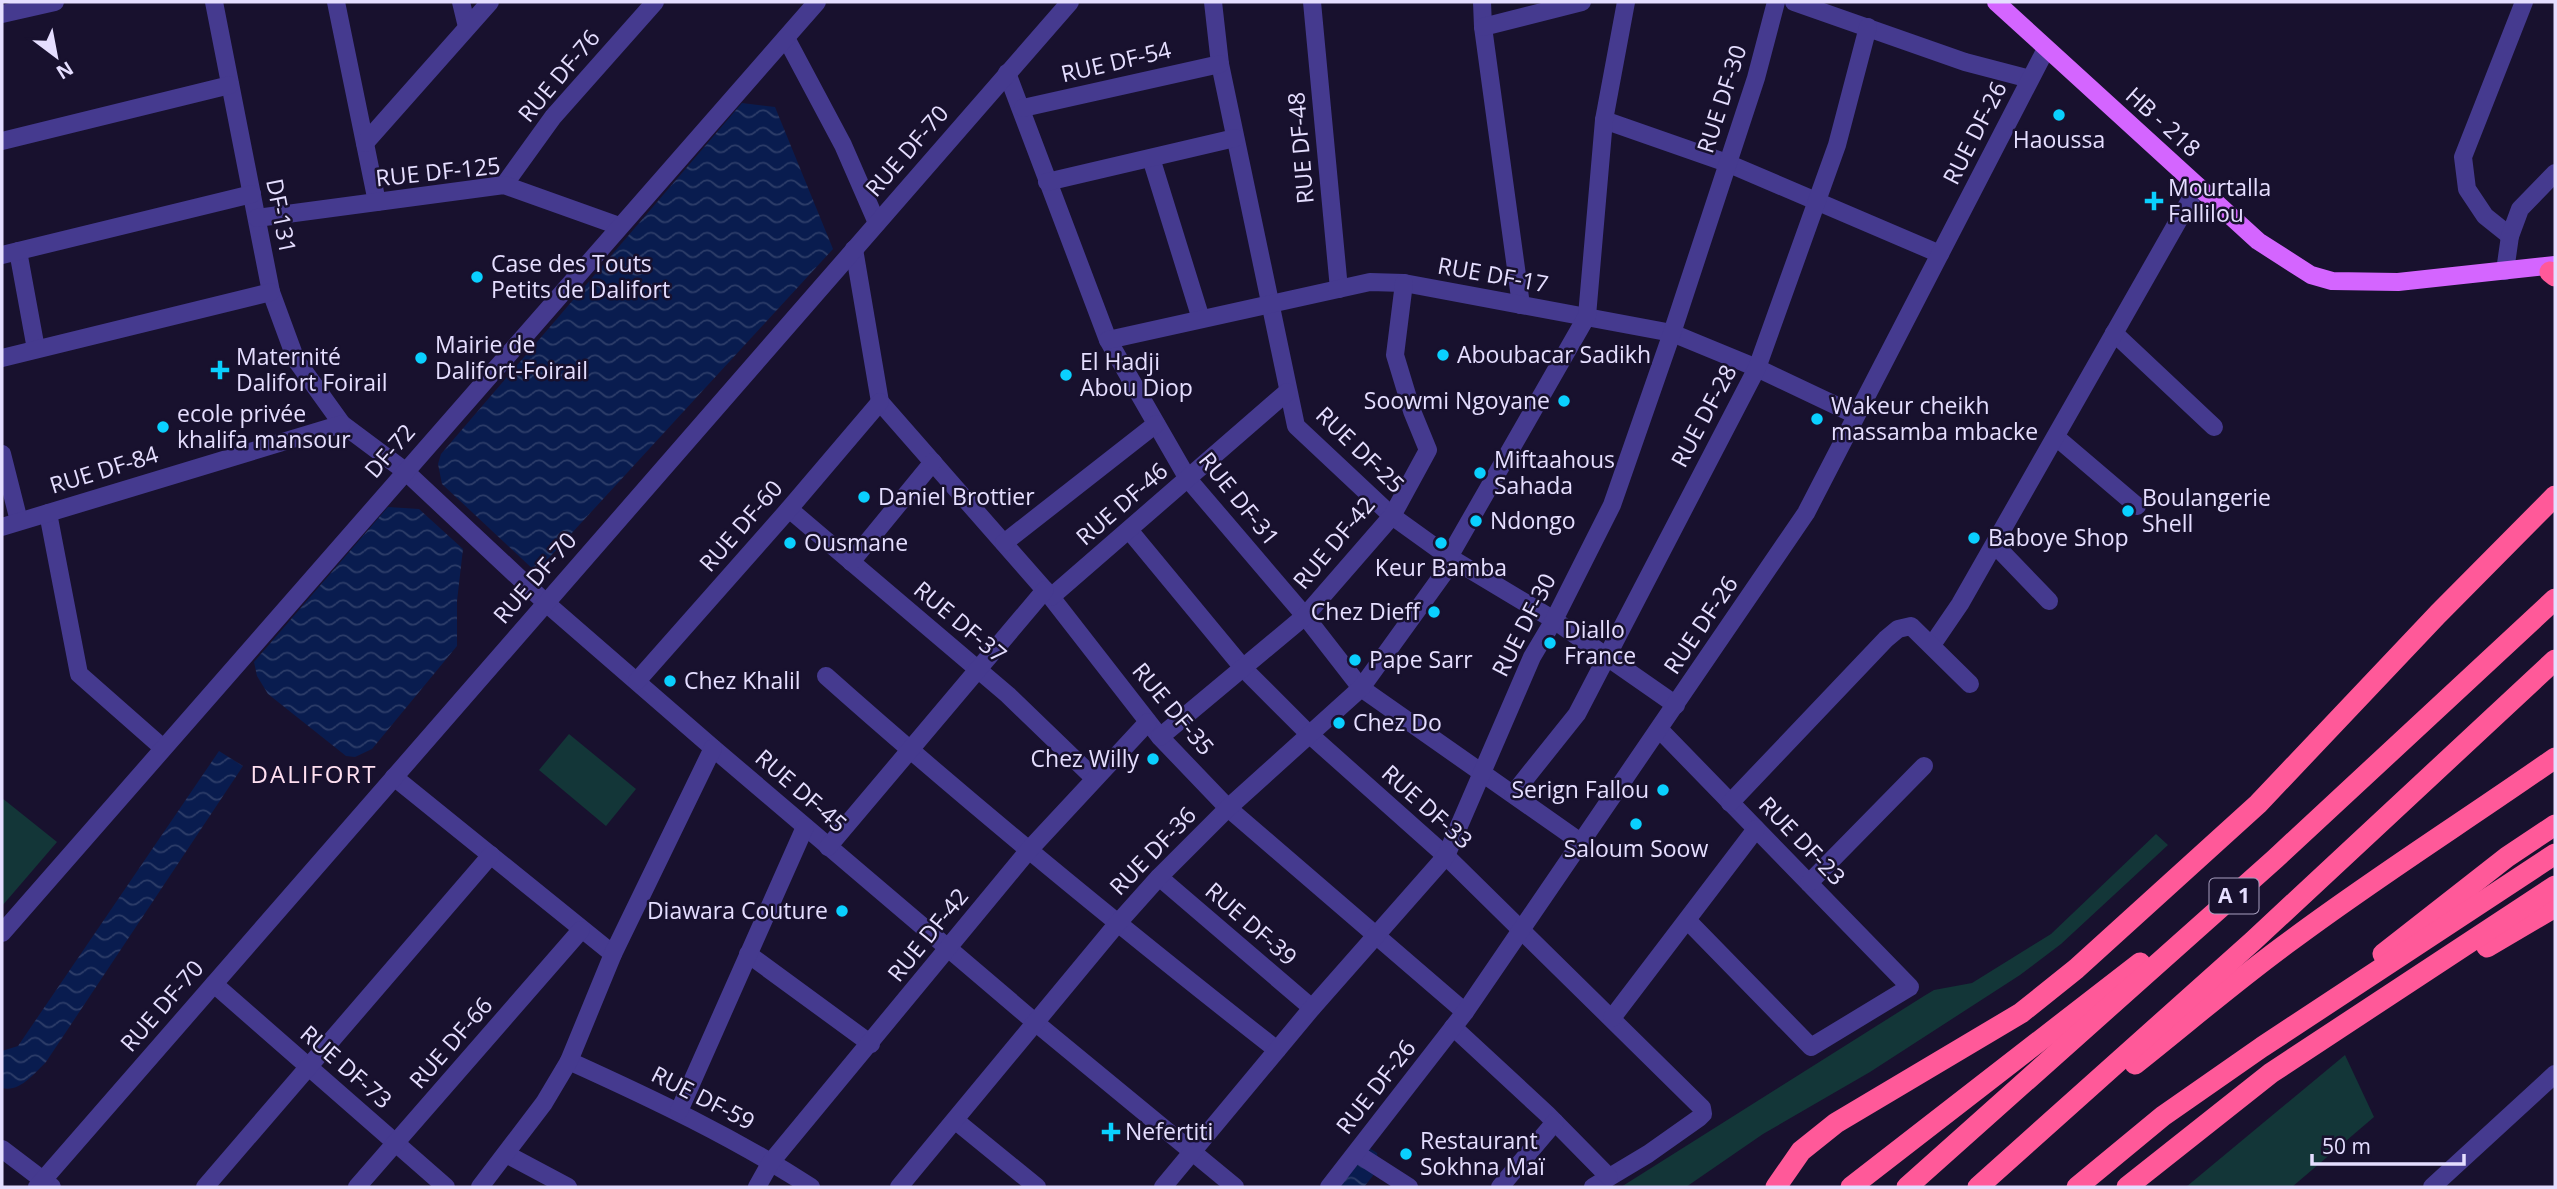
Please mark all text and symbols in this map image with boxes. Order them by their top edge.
north arrow [21,21,91,91]
street label: RUE DF-76 [510,22,606,129]
street label: RUE DF-54 [1058,33,1174,89]
street label: RUE DF-30 [1689,40,1754,157]
text: N [52,55,78,86]
street label: RUE DF-26 [1934,75,2014,190]
street label: HB - 218 [2119,79,2208,163]
street label: RUE DF-48 [1279,91,1321,205]
street label: RUE DF-70 [857,98,955,203]
marker: Haoussa [2051,107,2067,123]
place label: Haoussa [2013,123,2105,155]
street label: RUE DF-125 [374,149,502,193]
place label: Mourtalla Fallilou [2168,171,2271,229]
street label: DF-131 [259,176,305,256]
marker: Mourtalla Fallilou [2146,193,2162,209]
place label: Case des Touts Petits de Dalifort [491,247,670,305]
street label: RUE DF-17 [1435,249,1551,299]
marker: Case des Touts Petits de Dalifort [469,269,485,285]
place label: Mairie de Dalifort-Foirail [435,328,588,386]
place label: Aboubacar Sadikh [1457,338,1651,370]
place label: Maternité Dalifort Foirail [236,340,388,398]
place label: El Hadji Abou Diop [1080,345,1193,403]
marker: Aboubacar Sadikh [1435,347,1451,363]
marker: Mairie de Dalifort-Foirail [413,350,429,366]
street label: RUE DF-28 [1663,359,1744,472]
marker: Maternité Dalifort Foirail [210,360,230,380]
marker: El Hadji Abou Diop [1058,367,1074,383]
place label: Soowmi Ngoyane [1364,384,1550,416]
place label: Wakeur cheikh massamba mbacke [1831,389,2038,447]
marker: Soowmi Ngoyane [1556,393,1572,409]
place label: ecole privée khalifa mansour [177,397,351,455]
street label: RUE DF-25 [1309,399,1412,500]
marker: Wakeur cheikh massamba mbacke [1809,411,1825,427]
street label: DF-72 [357,416,422,484]
marker: ecole privée khalifa mansour [155,419,171,435]
street label: RUE DF-84 [45,437,162,501]
place label: Miftaahous Sahada [1494,443,1615,501]
street label: RUE DF-31 [1192,445,1287,552]
street label: RUE DF-46 [1069,454,1174,552]
marker: Miftaahous Sahada [1472,465,1488,481]
street label: RUE DF-60 [691,473,789,578]
place label: Daniel Brottier [878,480,1035,512]
place label: Boulangerie Shell [2142,481,2271,539]
marker: Daniel Brottier [856,489,872,505]
street label: RUE DF-42 [1285,489,1381,596]
marker: Boulangerie Shell [2120,503,2136,519]
place label: Ndongo [1490,504,1576,536]
marker: Ndongo [1468,513,1484,529]
place label: Baboye Shop [1988,521,2129,553]
street label: RUE DF-70 [485,525,583,630]
place label: Ousmane [804,526,908,558]
marker: Baboye Shop [1966,530,1982,546]
marker: Ousmane [782,535,798,551]
marker: Keur Bamba [1433,535,1449,551]
place label: Keur Bamba [1375,551,1507,583]
street label: RUE DF-30 [1483,567,1563,682]
street label: RUE DF-26 [1656,569,1745,680]
street label: RUE DF-37 [907,573,1014,669]
place label: Chez Dieff [1311,595,1422,627]
marker: Chez Dieff [1426,604,1442,620]
place label: Diallo France [1564,613,1636,671]
marker: Diallo France [1542,635,1558,651]
place label: Pape Sarr [1369,643,1473,675]
marker: Pape Sarr [1347,652,1363,668]
street label: RUE DF-35 [1126,655,1222,762]
place label: Chez Khalil [684,664,801,696]
marker: Chez Khalil [662,673,678,689]
place label: Chez Do [1353,706,1442,738]
marker: Chez Do [1331,715,1347,731]
street label: RUE DF-45 [749,741,854,839]
place label: Chez Willy [1031,742,1139,774]
marker: Chez Willy [1145,751,1161,767]
district label: DALIFORT [251,757,377,790]
street label: RUE DF-33 [1375,757,1480,856]
place label: Serign Fallou [1511,773,1649,805]
marker: Serign Fallou [1655,782,1671,798]
street label: RUE DF-23 [1752,789,1853,892]
street label: RUE DF-36 [1102,799,1203,902]
marker: Saloum Soow [1628,816,1644,832]
place label: Saloum Soow [1564,832,1708,864]
street label: RUE DF-39 [1199,874,1304,972]
road number: A 1 [2210,878,2258,914]
street label: RUE DF-42 [880,881,975,988]
place label: Diawara Couture [647,894,828,926]
marker: Diawara Couture [834,903,850,919]
street label: RUE DF-70 [112,953,210,1058]
street label: RUE DF-66 [401,990,499,1095]
street label: RUE DF-73 [294,1017,399,1115]
street label: RUE DF-26 [1328,1032,1422,1140]
street label: RUE DF-59 [646,1057,761,1137]
place label: Nefertiti [1125,1115,1213,1147]
scale bar [2312,1122,2464,1166]
marker: Nefertiti [1103,1124,1119,1140]
place label: Restaurant Sokhna Maï [1420,1124,1546,1182]
text: 50 m [2322,1132,2371,1160]
marker: Restaurant Sokhna Maï [1398,1146,1414,1162]

